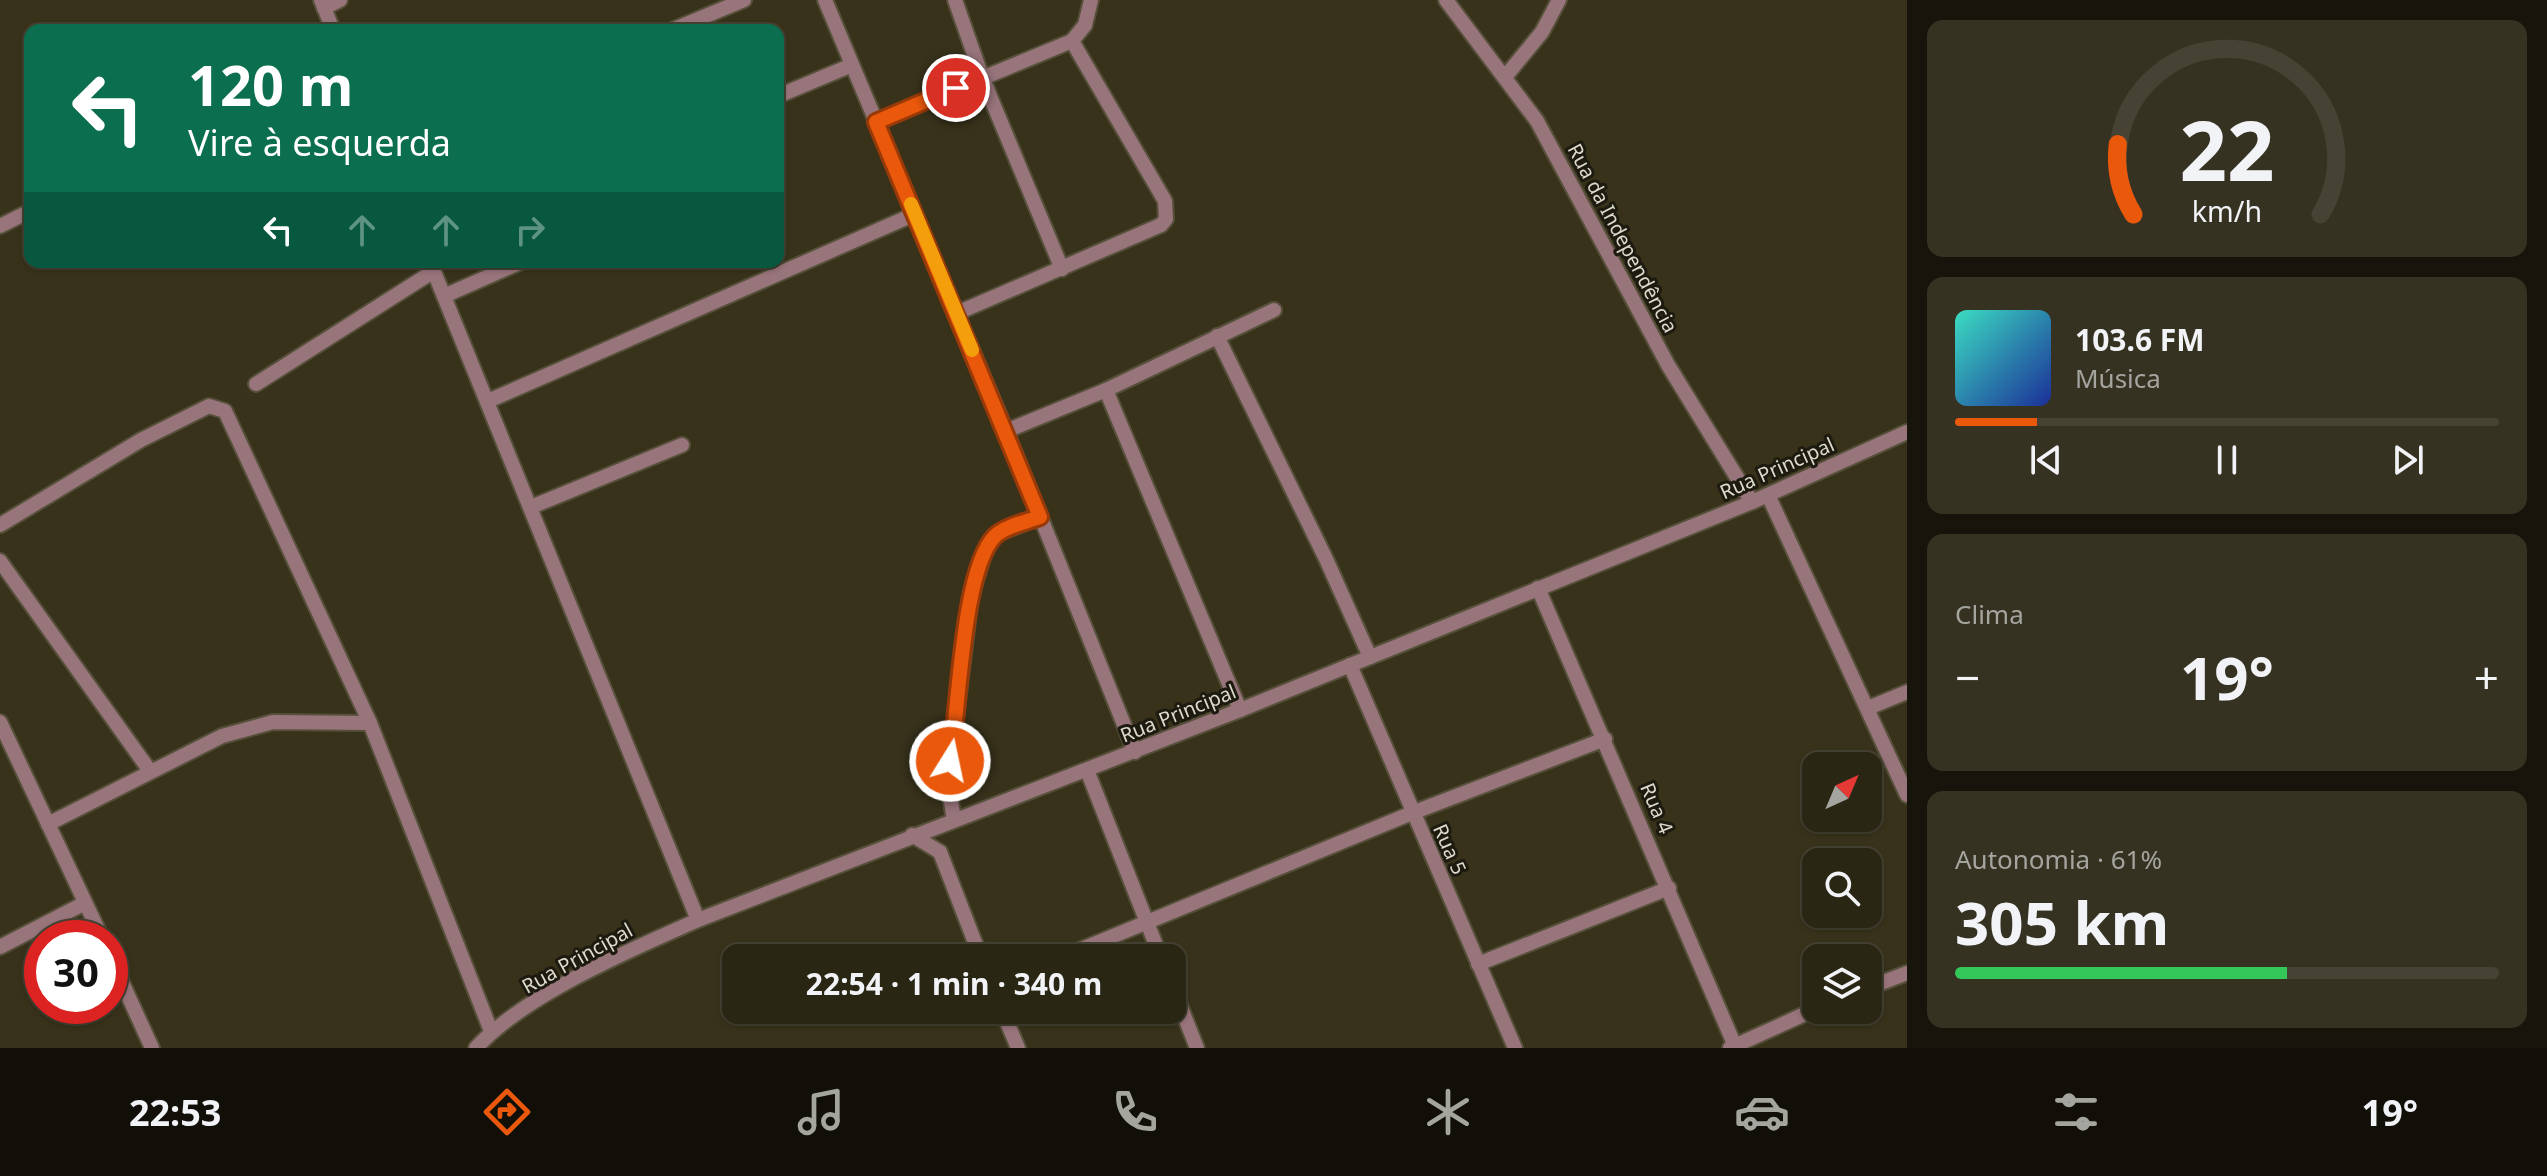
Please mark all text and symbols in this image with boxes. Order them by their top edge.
text: 120 m [188,46,353,122]
pin [922,54,990,122]
icon: left [56,56,160,160]
icon: arrive [934,66,978,110]
text: 22 [2179,91,2275,204]
text: Vire à esquerda [188,118,451,167]
street label: Rua da Independência [1562,139,1684,337]
text: km/h [2192,191,2262,230]
icon: left [256,208,300,252]
icon: ahead [340,208,384,252]
icon: ahead [424,208,468,252]
icon: right [508,208,552,252]
text: 103.6 FM [2075,319,2205,360]
text: Música [2075,360,2161,396]
street label: Rua Principal [1716,431,1838,505]
icon: previous [2024,438,2068,482]
icon: pause [2205,438,2249,482]
icon: next [2386,438,2430,482]
text: Clima [1955,596,2024,632]
text: 19° [2180,636,2274,718]
text: − [1955,647,1980,707]
text: + [2474,647,2499,707]
street label: Rua Principal [1116,678,1240,748]
position arrow [908,719,992,803]
north arrow [1802,752,1882,832]
map controls [1802,752,1882,1024]
street label: Rua 4 [1634,778,1680,838]
street label: Rua 5 [1427,819,1473,879]
text: Autonomia · 61% [1955,841,2162,877]
button: search [1802,848,1882,928]
text: 305 km [1955,881,2169,963]
street label: Rua Principal [517,916,637,1000]
speed limit sign: 30 [24,920,128,1024]
button: layers [1802,944,1882,1024]
text: 22:54 · 1 min · 340 m [806,963,1102,1004]
icon: directions [479,1084,535,1140]
icon: music [793,1084,849,1140]
icon: phone [1107,1084,1163,1140]
icon: climate [1420,1084,1476,1140]
icon: car [1734,1084,1790,1140]
icon: filters [2048,1084,2104,1140]
text: 22:53 [129,1088,221,1137]
text: 19° [2362,1088,2418,1137]

